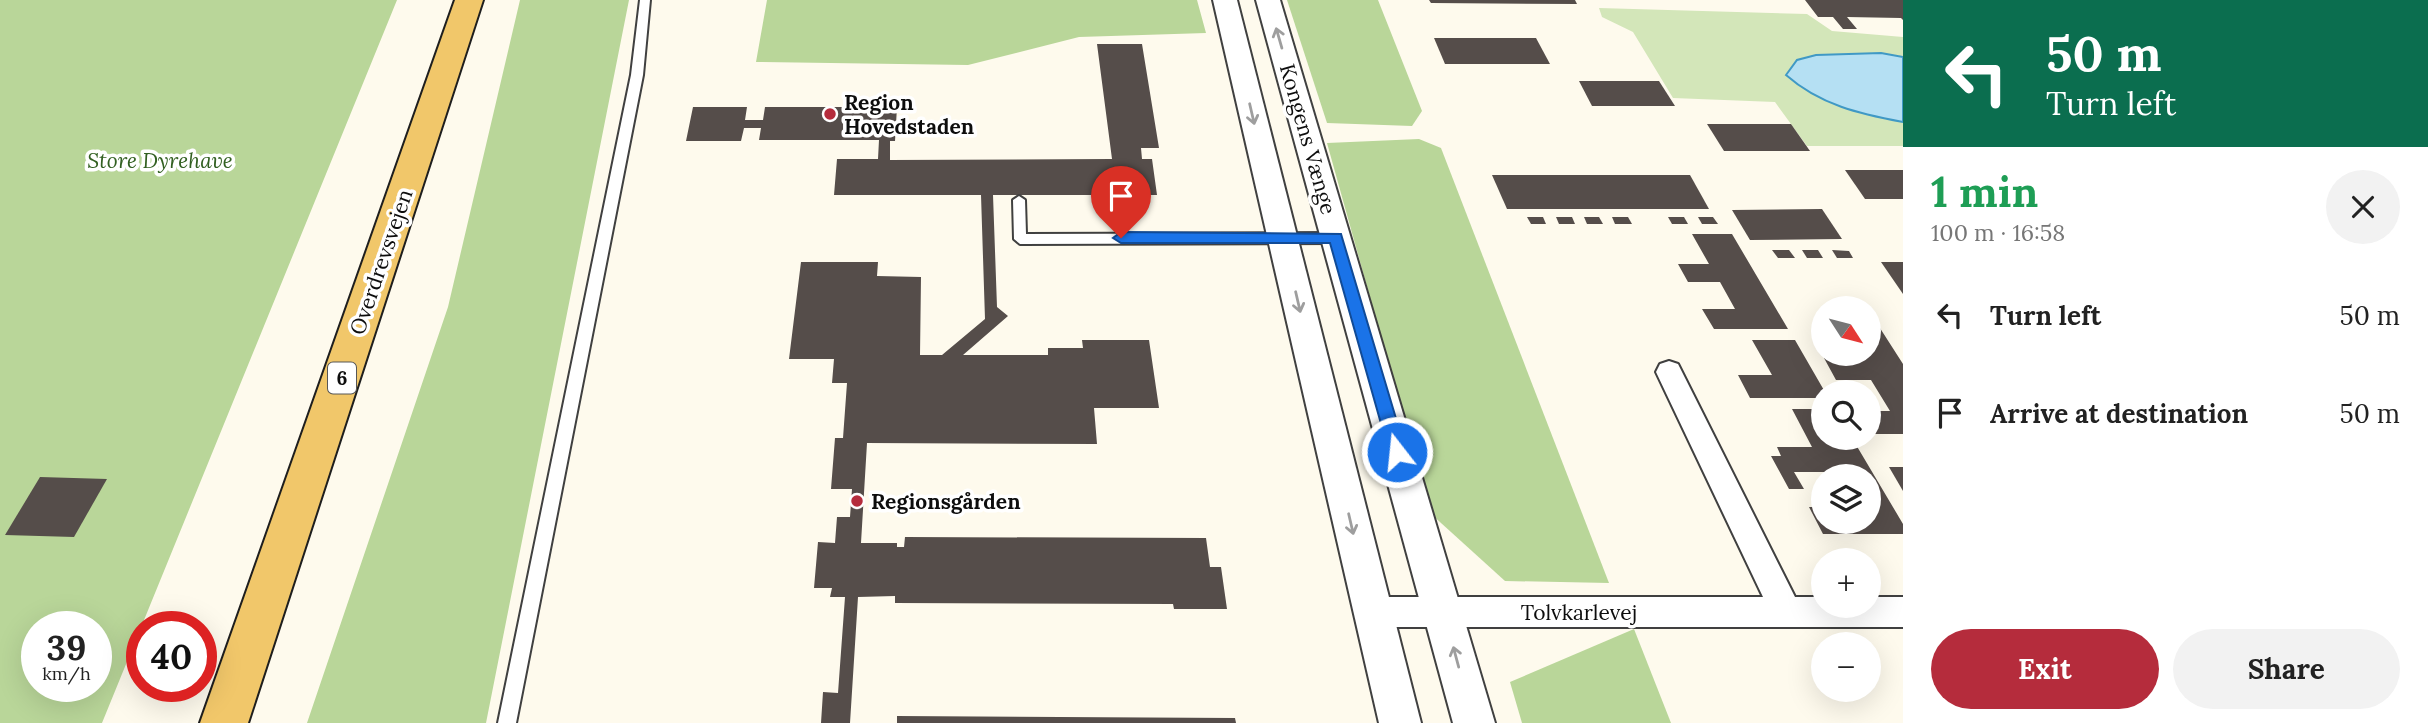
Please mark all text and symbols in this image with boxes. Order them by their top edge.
text: 50 m [2046,22,2162,84]
one-way arrow [1272,27,1285,50]
icon: left [1931,28,2022,119]
street label: Kongens Vænge [1274,61,1342,217]
text: Turn left [2046,83,2176,124]
place label: Region Hovedstaden [844,89,974,140]
one-way arrow [1245,102,1259,125]
marker: Region Hovedstaden [822,106,838,122]
park label: Store Dyrehave [87,147,233,174]
text: 1 min [1931,165,2038,219]
pin [1091,166,1151,238]
button: close [2326,170,2400,244]
icon: arrive [1102,177,1140,215]
street label: Overdrevsvejen [343,185,419,338]
text: 100 m · 16:58 [1931,218,2065,247]
one-way arrow [1292,290,1305,313]
north arrow [1811,296,1881,366]
map controls [1811,296,1881,702]
icon: left [1931,296,1969,334]
text: Turn left [1990,299,2101,332]
text: 50 m [2340,299,2400,332]
road number: 6 [328,362,356,394]
button: search [1811,380,1881,450]
icon: arrive [1931,394,1969,432]
text: Arrive at destination [1990,397,2248,430]
text: 50 m [2340,397,2400,430]
position arrow [1360,415,1434,489]
button: layers [1811,464,1881,534]
place label: Regionsgården [871,488,1021,515]
marker: Regionsgården [849,493,865,509]
one-way arrow [1345,512,1358,535]
button: + [1811,548,1881,618]
street label: Tolvkarlevej [1521,599,1637,626]
speed limit sign: 40 [126,611,217,702]
text: 39 [47,625,86,670]
button: Exit [1931,629,2159,709]
button: Share [2173,629,2400,709]
button: − [1811,632,1881,702]
one-way arrow [1448,646,1461,668]
text: km/h [42,662,91,685]

